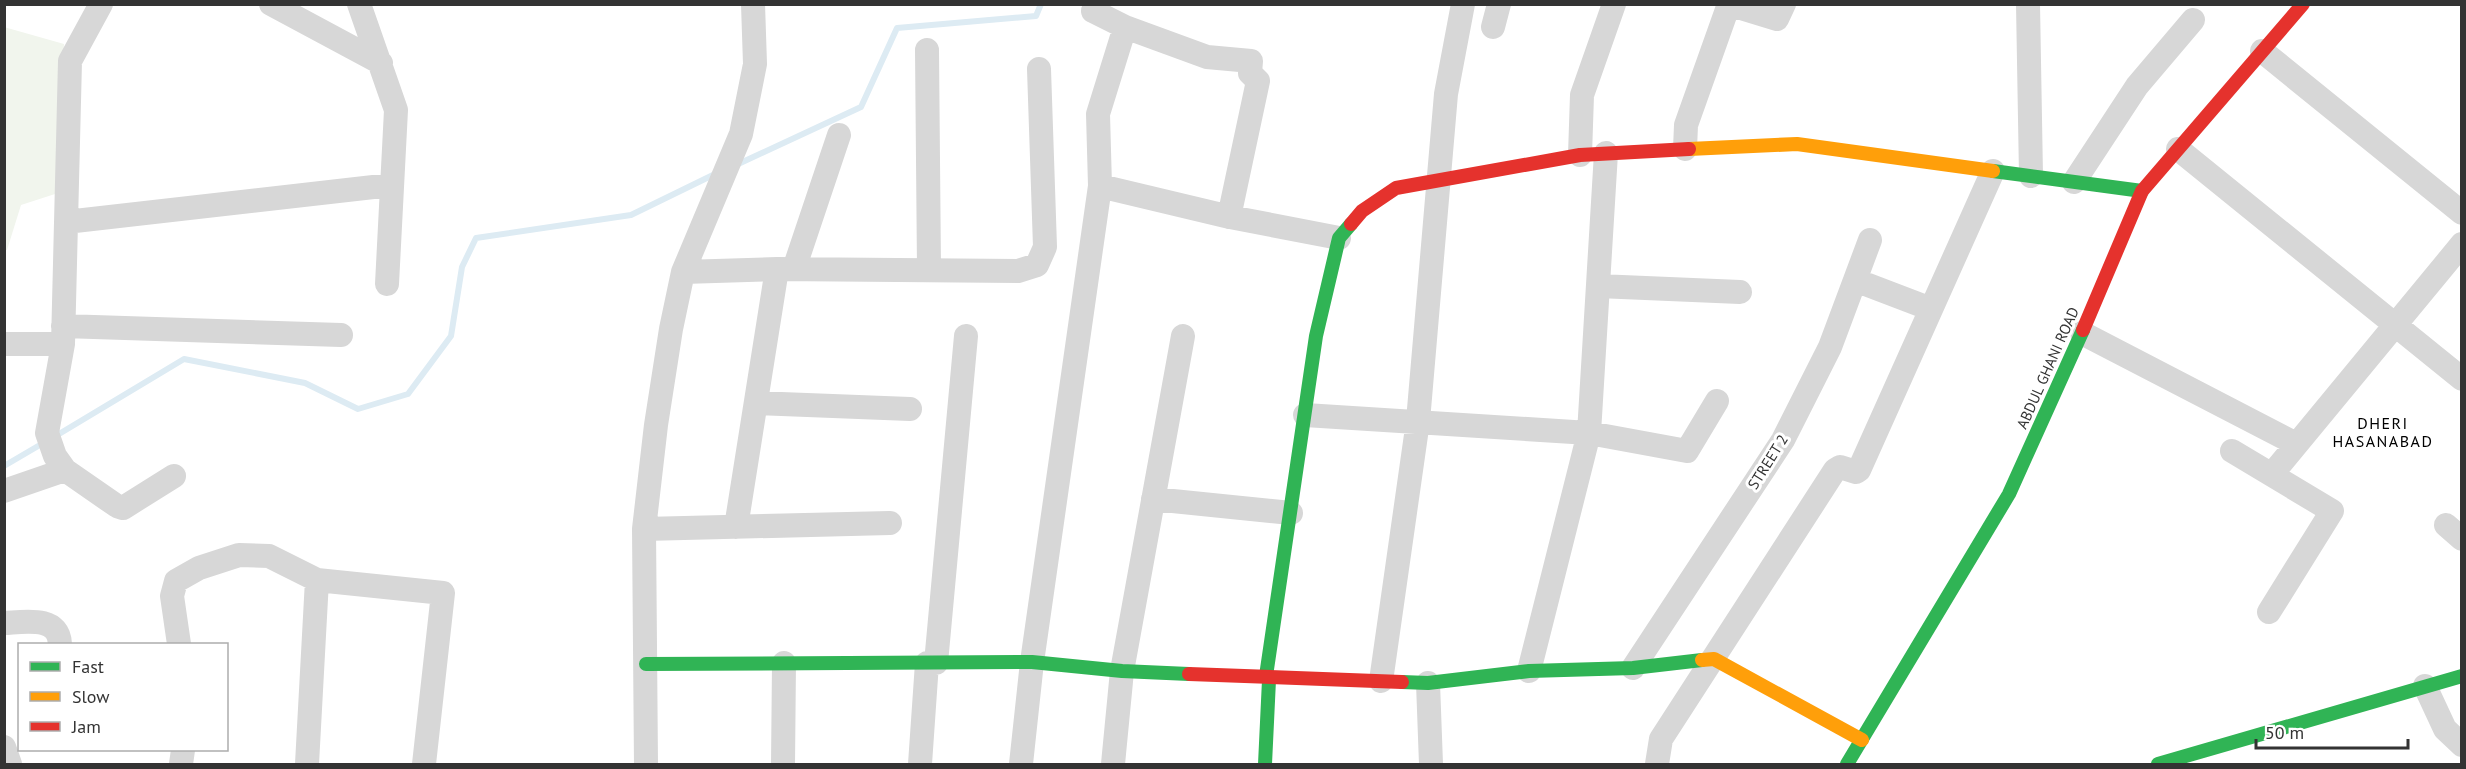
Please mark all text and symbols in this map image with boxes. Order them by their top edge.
street label: ABDUL GHANI ROAD [2012,304,2083,432]
district label: DHERI HASANABAD [2333,413,2433,451]
street label: STREET 2 [1743,431,1792,493]
legend [18,643,228,751]
text: Fast [72,655,104,678]
text: Slow [72,685,110,708]
scale bar [2256,712,2408,750]
text: Jam [71,715,101,738]
text: 50 m [2265,721,2304,744]

